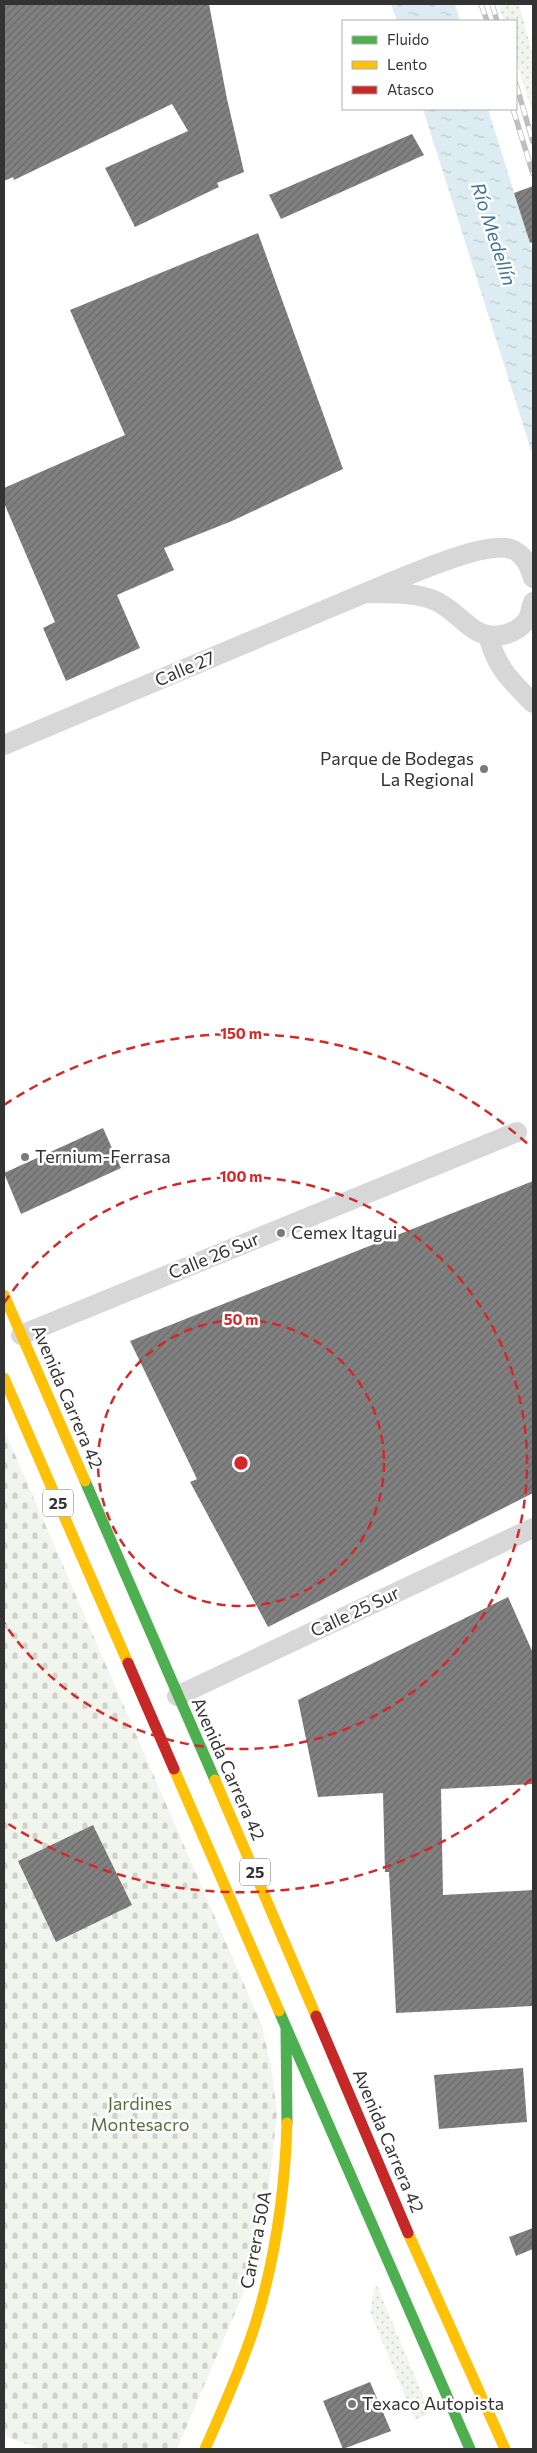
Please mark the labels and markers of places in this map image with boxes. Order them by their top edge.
place label: Parque de Bodegas La Regional [320,747,474,790]
marker: Parque de Bodegas La Regional [478,763,490,775]
place label: Ternium-Ferrasa [35,1145,171,1167]
marker: Ternium-Ferrasa [19,1151,31,1163]
place label: Cemex Itagui [291,1221,397,1243]
marker: Cemex Itagui [275,1227,287,1239]
centre of rings [232,1454,250,1472]
place label: Texaco Autopista [362,2392,504,2414]
marker: Texaco Autopista [346,2398,358,2410]

